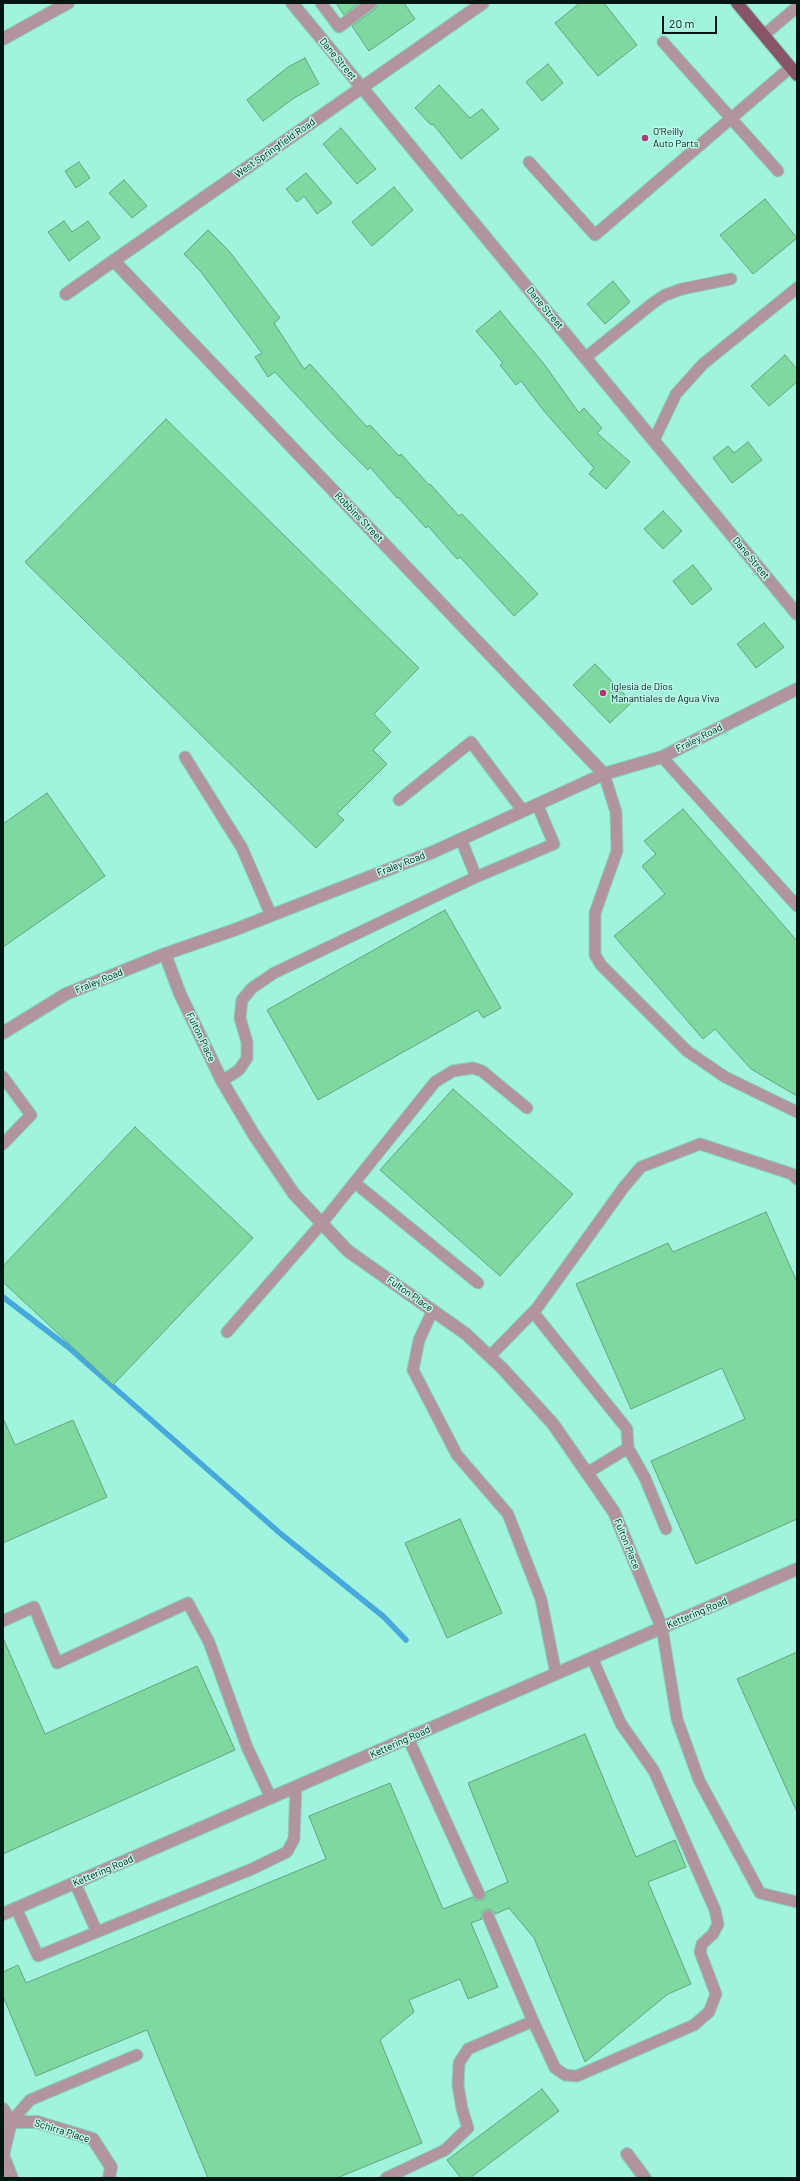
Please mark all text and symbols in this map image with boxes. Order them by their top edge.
scale bar [664,8,719,34]
text: 20 m [669,16,695,30]
street label: Dane Street [317,36,359,82]
street label: West Springfield Road [232,116,318,180]
place label: O'Reilly Auto Parts [653,126,699,150]
marker: O'Reilly Auto Parts [640,133,650,143]
street label: Dane Street [524,285,566,331]
street label: Robbins Street [332,490,386,544]
street label: Dane Street [730,535,772,581]
place label: Iglesia de Dios Manantiales de Agua Viva [611,681,719,704]
marker: Iglesia de Dios Manantiales de Agua Viva [598,688,608,698]
street label: Fraley Road [674,721,724,755]
street label: Fraley Road [375,849,427,879]
street label: Fraley Road [73,966,125,996]
street label: Fulton Place [184,1010,218,1064]
street label: Fulton Place [385,1274,435,1314]
street label: Fulton Place [611,1517,643,1571]
street label: Kettering Road [665,1595,729,1631]
street label: Kettering Road [368,1723,432,1761]
street label: Kettering Road [71,1853,135,1889]
street label: Schirra Place [33,2117,91,2145]

